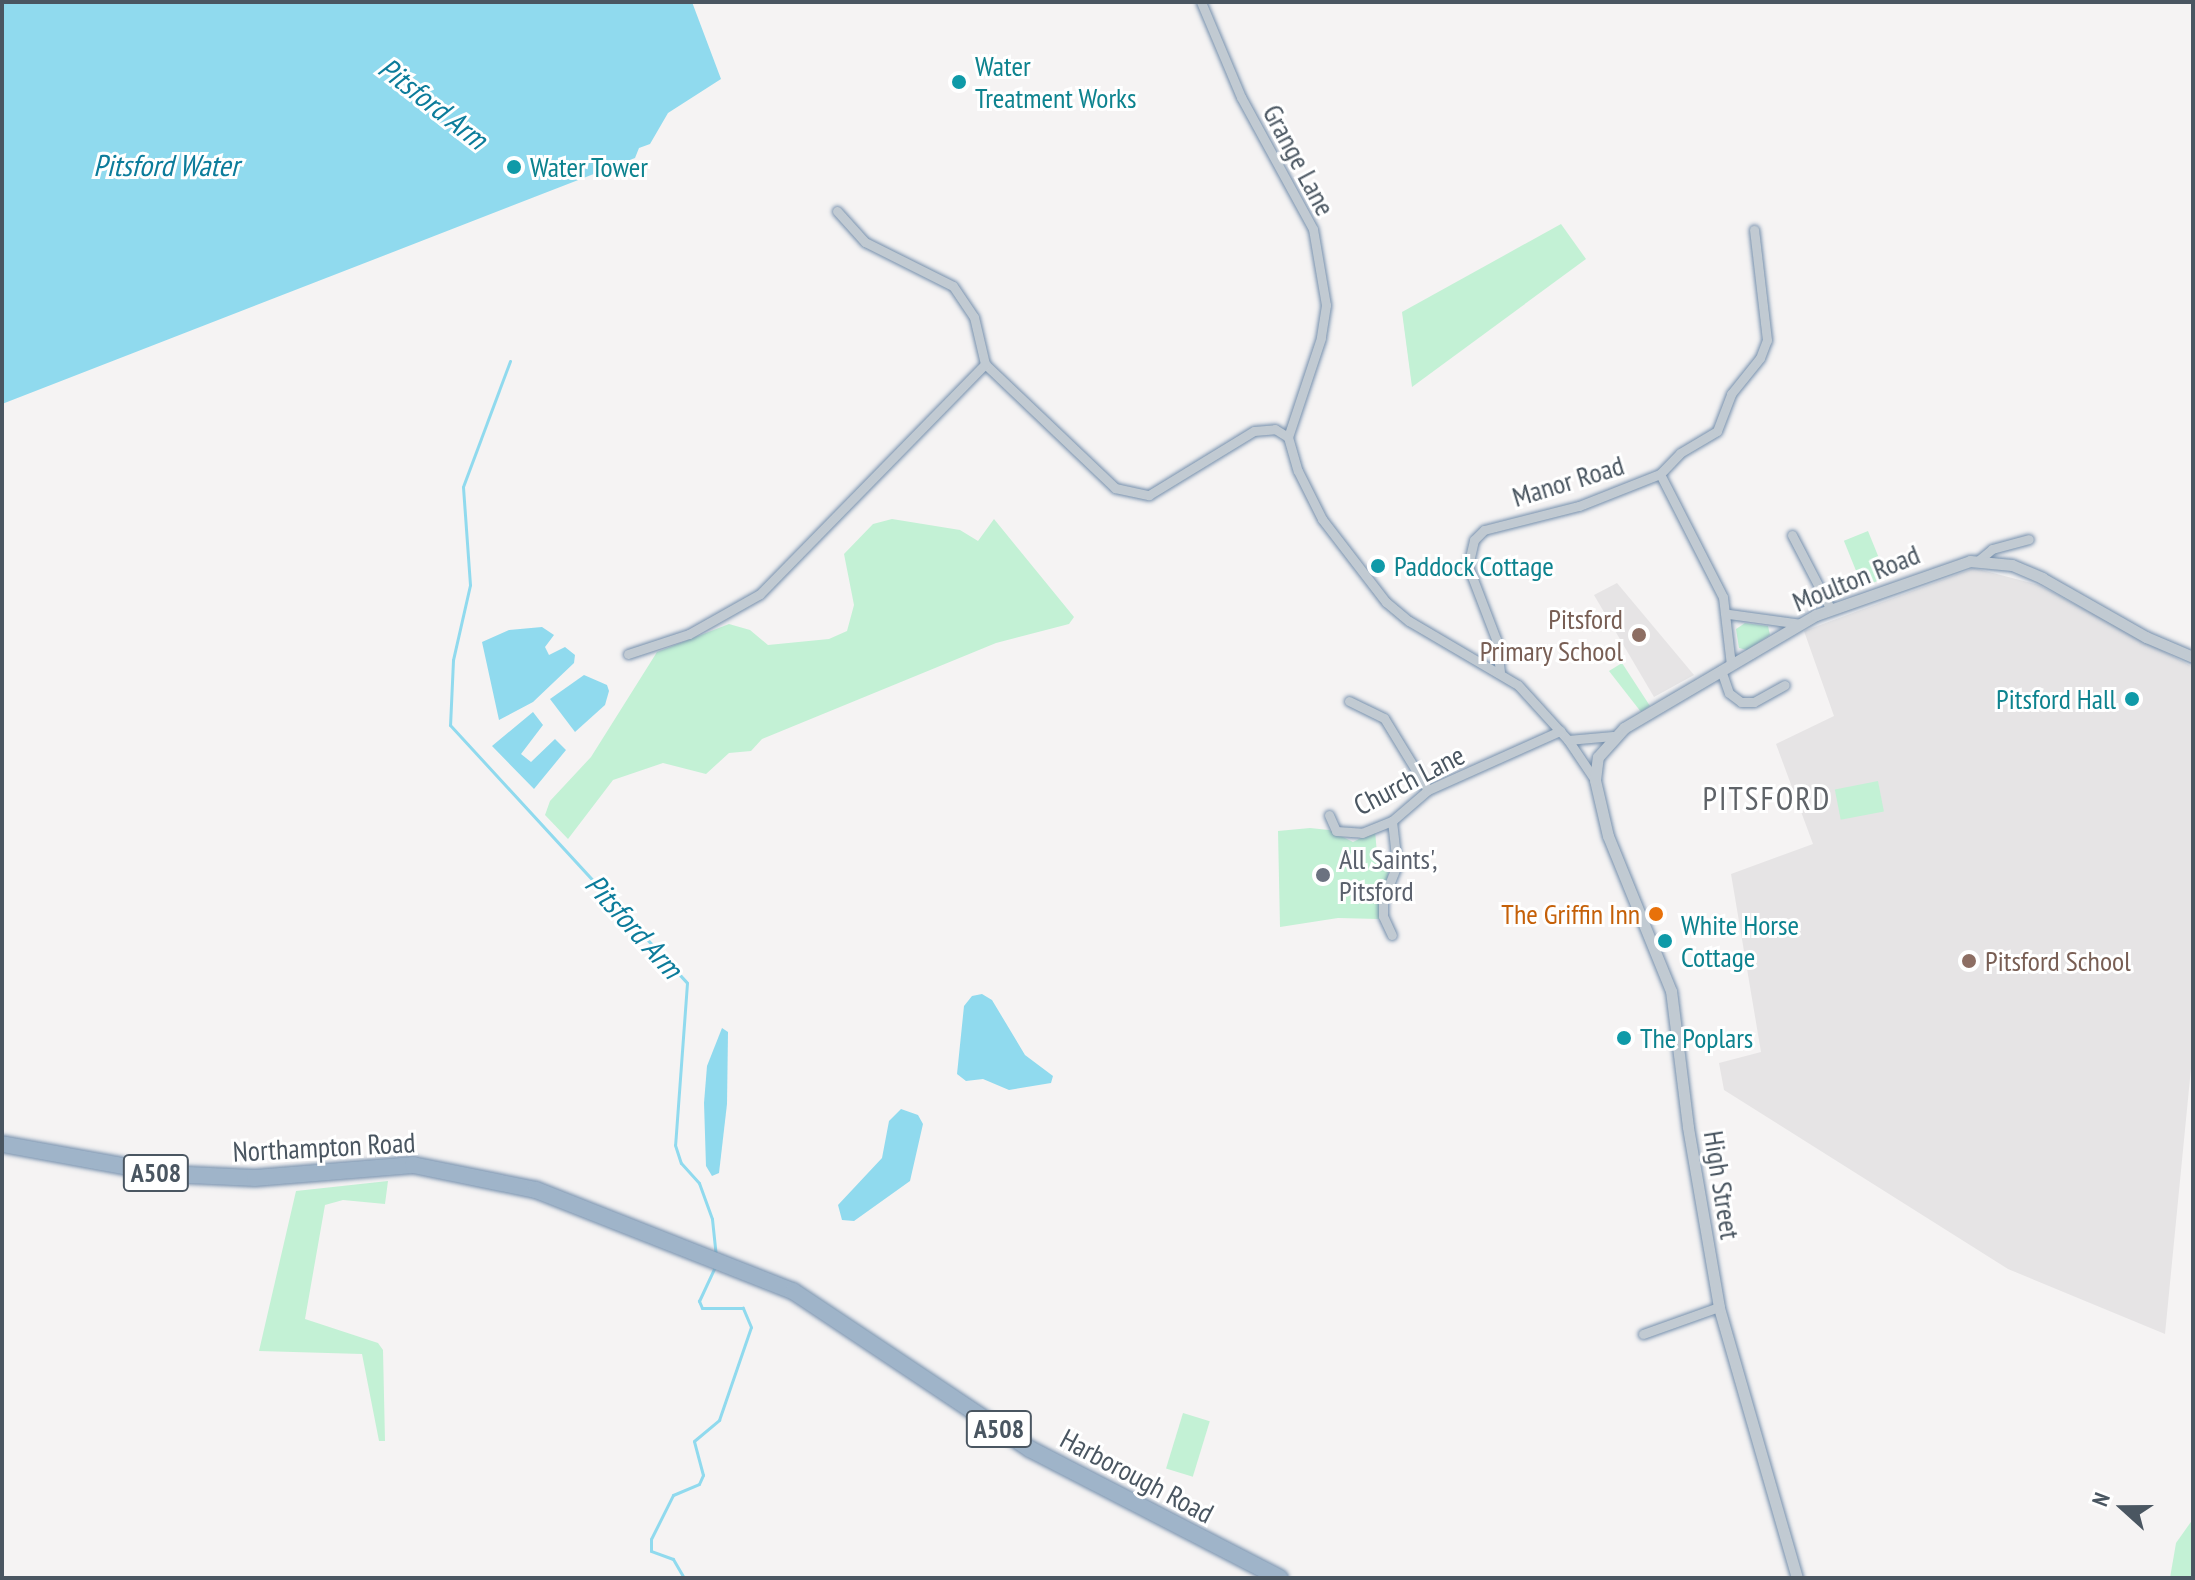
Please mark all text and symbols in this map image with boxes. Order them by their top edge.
water label: Pitsford Arm [371,49,495,157]
place label: Water Treatment Works [975,49,1137,115]
marker: Water Treatment Works [950,73,968,91]
street label: Grange Lane [1256,99,1342,221]
water label: Pitsford Water [93,147,239,183]
place label: Water Tower [530,150,649,184]
marker: Water Tower [505,158,523,176]
street label: Manor Road [1508,448,1628,514]
street label: Moulton Road [1788,537,1924,619]
place label: Paddock Cottage [1394,549,1555,583]
marker: Paddock Cottage [1369,557,1387,575]
place label: Pitsford Primary School [1479,602,1623,668]
marker: Pitsford Primary School [1630,626,1648,644]
place label: Pitsford Hall [1996,682,2116,716]
marker: Pitsford Hall [2123,690,2141,708]
street label: Church Lane [1348,738,1470,822]
district label: PITSFORD [1703,779,1831,817]
place label: All Saints', Pitsford [1339,842,1437,908]
water label: Pitsford Arm [578,866,690,986]
marker: All Saints', Pitsford [1314,866,1332,884]
place label: The Griffin Inn [1501,897,1640,931]
marker: The Griffin Inn [1647,905,1665,923]
place label: White Horse Cottage [1681,908,1799,974]
marker: White Horse Cottage [1656,932,1674,950]
place label: Pitsford School [1985,944,2131,978]
marker: Pitsford School [1960,952,1978,970]
place label: The Poplars [1640,1021,1753,1055]
marker: The Poplars [1615,1029,1633,1047]
street label: Northampton Road [232,1125,416,1169]
street label: High Street [1697,1128,1747,1242]
road number: A508 [122,1151,190,1195]
road number: A508 [965,1407,1033,1451]
street label: Harborough Road [1055,1422,1219,1530]
north arrow [2083,1468,2163,1548]
text: N [2085,1489,2116,1510]

